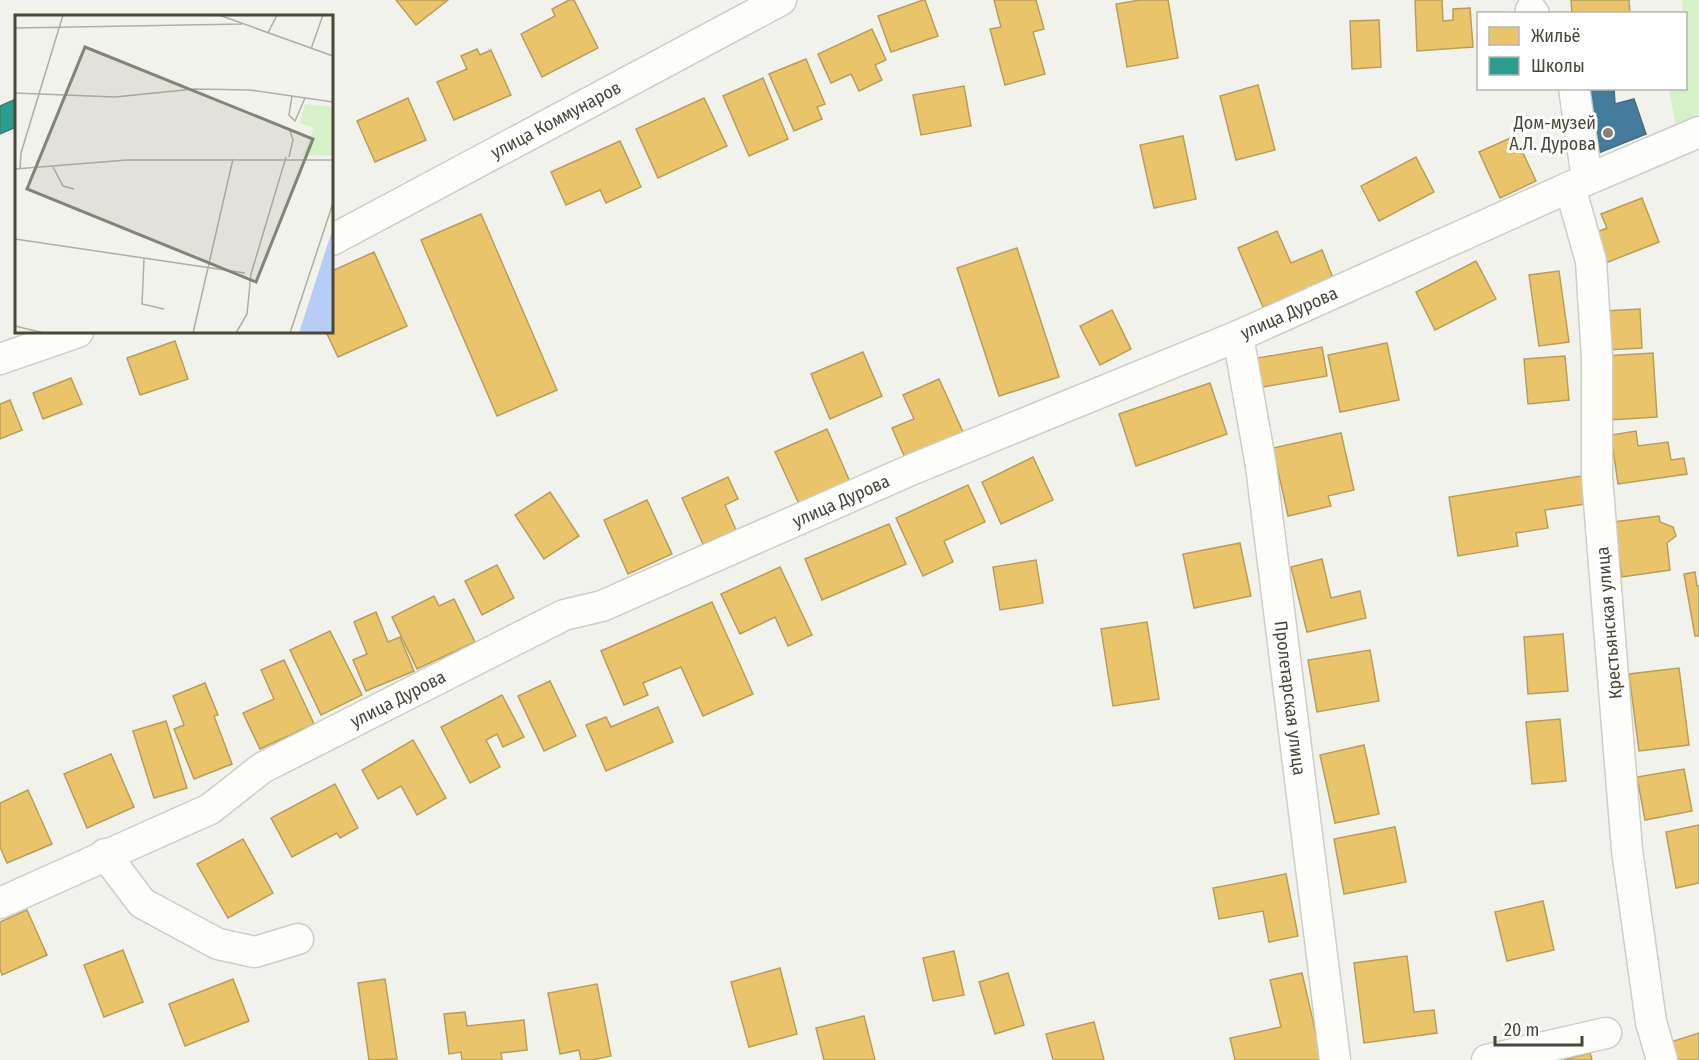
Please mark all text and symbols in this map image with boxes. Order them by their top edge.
legend [1477,12,1687,90]
inset map [15,15,333,333]
text: Жильё [1531,25,1581,47]
text: Школы [1531,55,1585,77]
street label: улица Коммунаров [487,76,625,164]
place label: Дом-музей А.Л. Дурова [1509,112,1596,155]
marker: Дом-музей А.Л. Дурова [1601,126,1615,140]
street label: улица Дурова [1237,282,1341,344]
street label: улица Дурова [789,470,893,532]
street label: Крестьянская улица [1591,546,1627,700]
street label: Пролетарская улица [1270,620,1310,777]
street label: улица Дурова [347,666,449,732]
scale bar [1495,1009,1582,1047]
text: 20 m [1504,1019,1539,1041]

